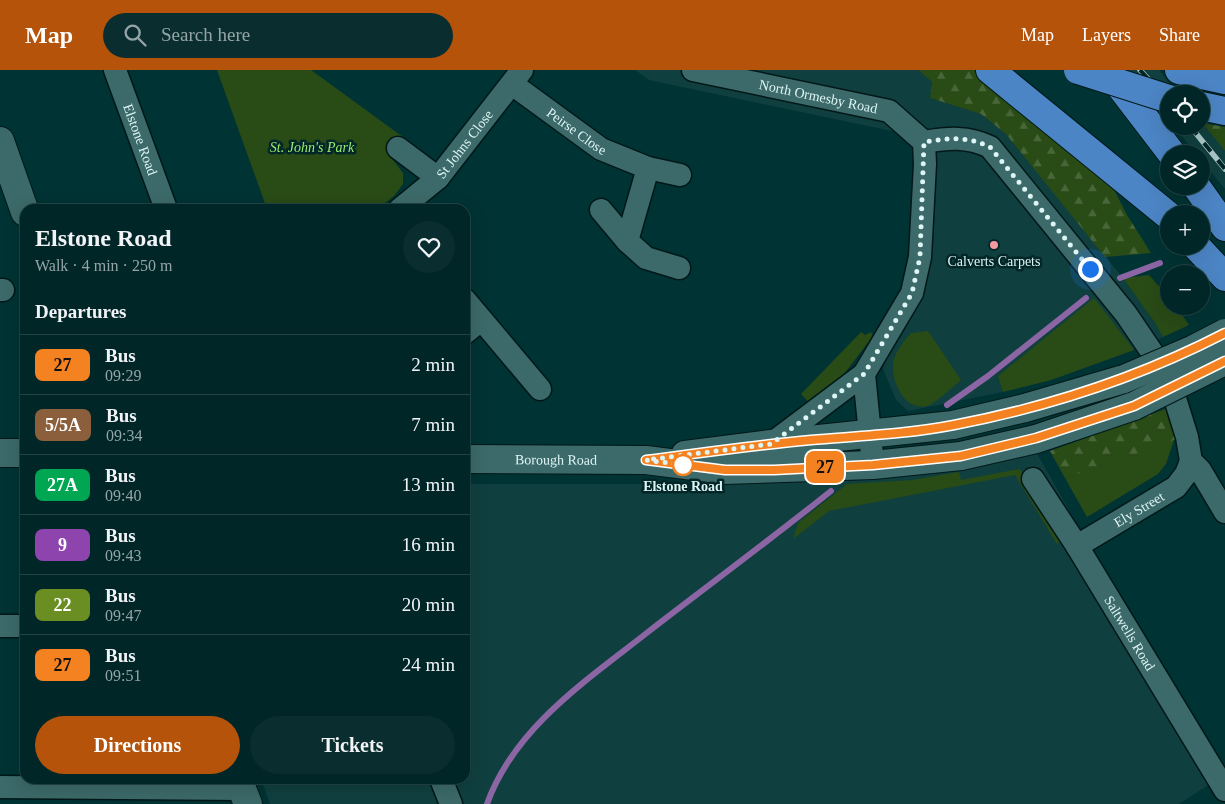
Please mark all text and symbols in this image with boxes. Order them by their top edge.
search box [103,13,453,58]
icon: search [121,21,149,49]
text: Map [25,22,73,48]
text: Search here [161,24,250,45]
text: Map [1021,25,1054,45]
text: Layers [1082,25,1131,45]
text: Share [1159,25,1200,45]
street label: North Ormesby Road [758,77,879,116]
map controls [1160,85,1210,315]
button: locate [1160,85,1210,135]
street label: Elstone Road [120,102,160,177]
street label: Peirse Close [544,105,608,158]
street label: St Johns Close [434,107,496,182]
park label: St. John's Park [270,140,355,155]
button: layers [1160,145,1210,195]
button: + [1160,205,1210,255]
button: heart [403,221,455,273]
text: Elstone Road [35,225,172,251]
marker: Calverts Carpets [988,239,1000,251]
place label: Calverts Carpets [948,254,1040,269]
text: Walk · 4 min · 250 m [35,257,172,274]
your location [1078,257,1103,282]
button: − [1160,265,1210,315]
text: Departures [35,301,126,322]
text: Bus [105,345,136,366]
text: 2 min [411,354,455,375]
text: 27 [54,355,72,375]
text: 09:29 [105,367,141,384]
text: Bus [106,405,137,426]
text: 7 min [411,414,455,435]
text: 5/5A [45,415,81,435]
text: 09:34 [106,427,142,444]
line badge: 27 [802,451,848,483]
street label: Borough Road [515,452,597,468]
marker: Elstone Road [672,454,694,476]
text: 27 [816,457,834,477]
text: Bus [105,465,136,486]
text: 13 min [402,474,455,495]
text: 27A [47,475,78,495]
place label: Elstone Road [643,479,723,494]
text: 09:40 [105,487,141,504]
street label: Ely Street [1111,489,1167,530]
text: Bus [105,525,136,546]
text: 16 min [402,534,455,555]
text: 9 [58,535,67,555]
text: 09:43 [105,547,141,564]
text: Bus [105,585,136,606]
street label: Saltwells Road [1101,593,1158,673]
text: 20 min [402,594,455,615]
text: 22 [54,595,72,615]
text: 09:47 [105,607,141,624]
text: Bus [105,645,136,666]
text: 24 min [402,654,455,675]
text: 27 [54,655,72,675]
text: 09:51 [105,667,141,684]
button: Directions [35,716,240,774]
button: Tickets [250,716,455,774]

